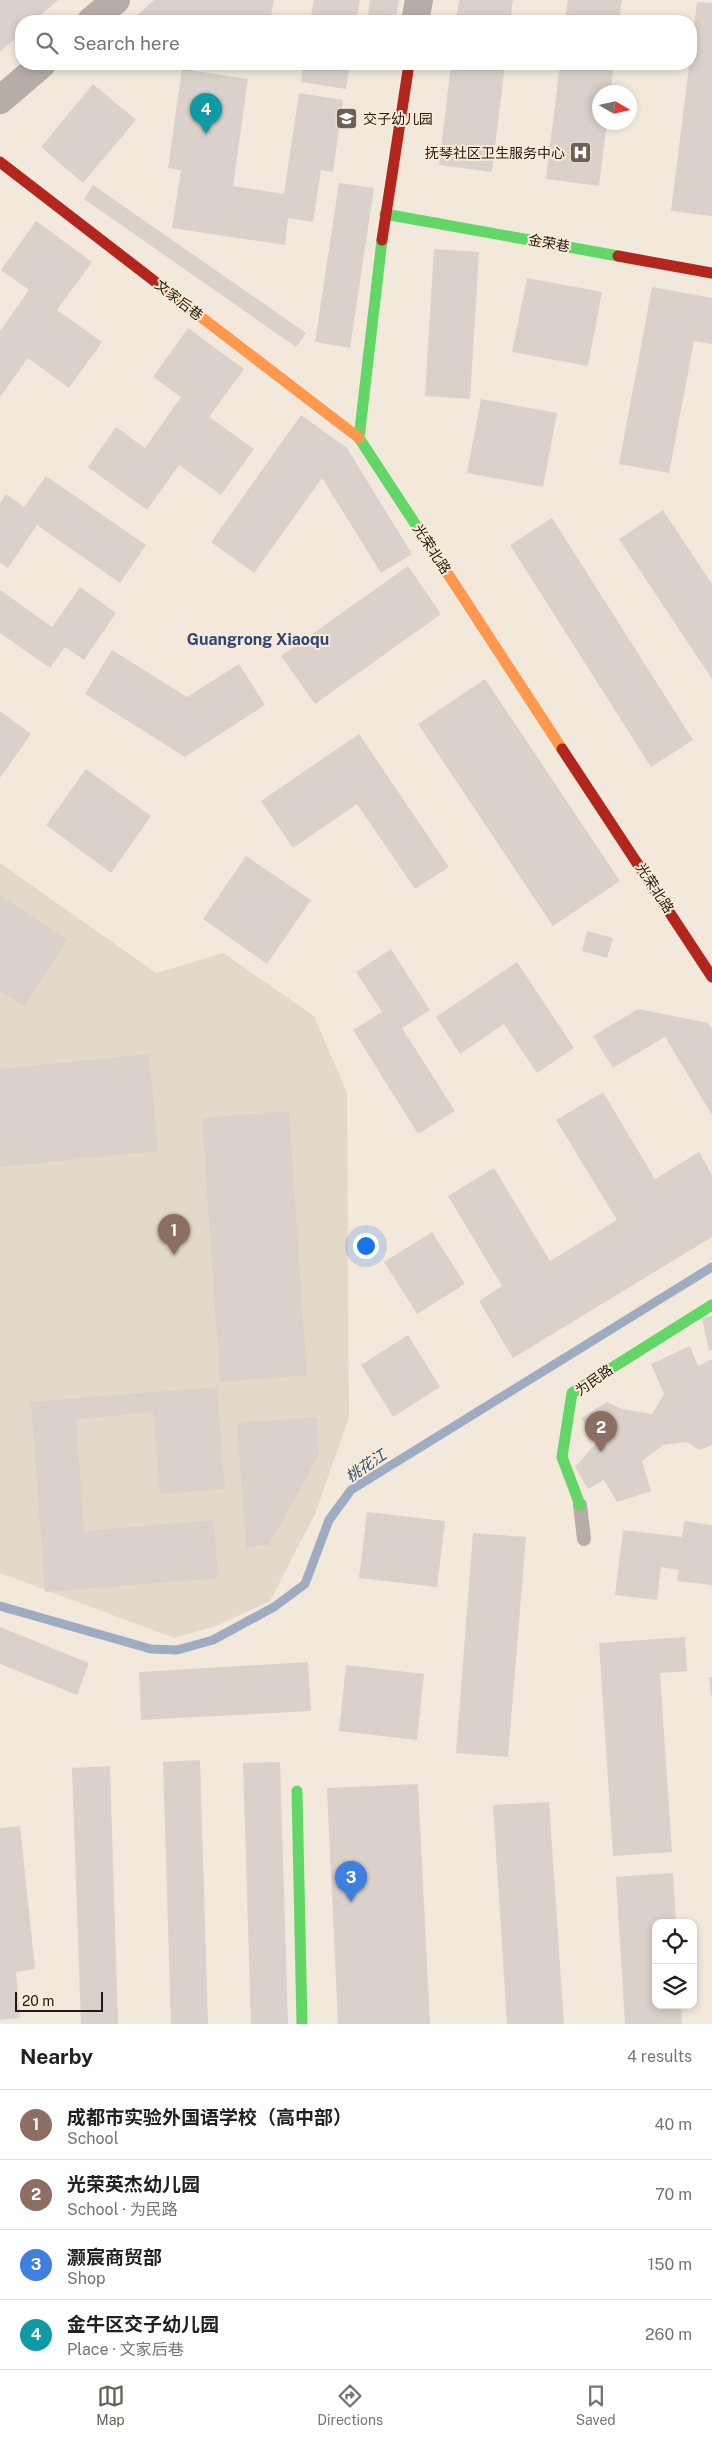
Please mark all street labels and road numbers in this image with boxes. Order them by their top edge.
street label: 金荣巷 [527,231,571,255]
street label: 文家后巷 [152,276,206,324]
street label: 光荣北路 [410,521,454,577]
street label: 光荣北路 [633,860,677,916]
street label: 为民路 [572,1361,616,1399]

